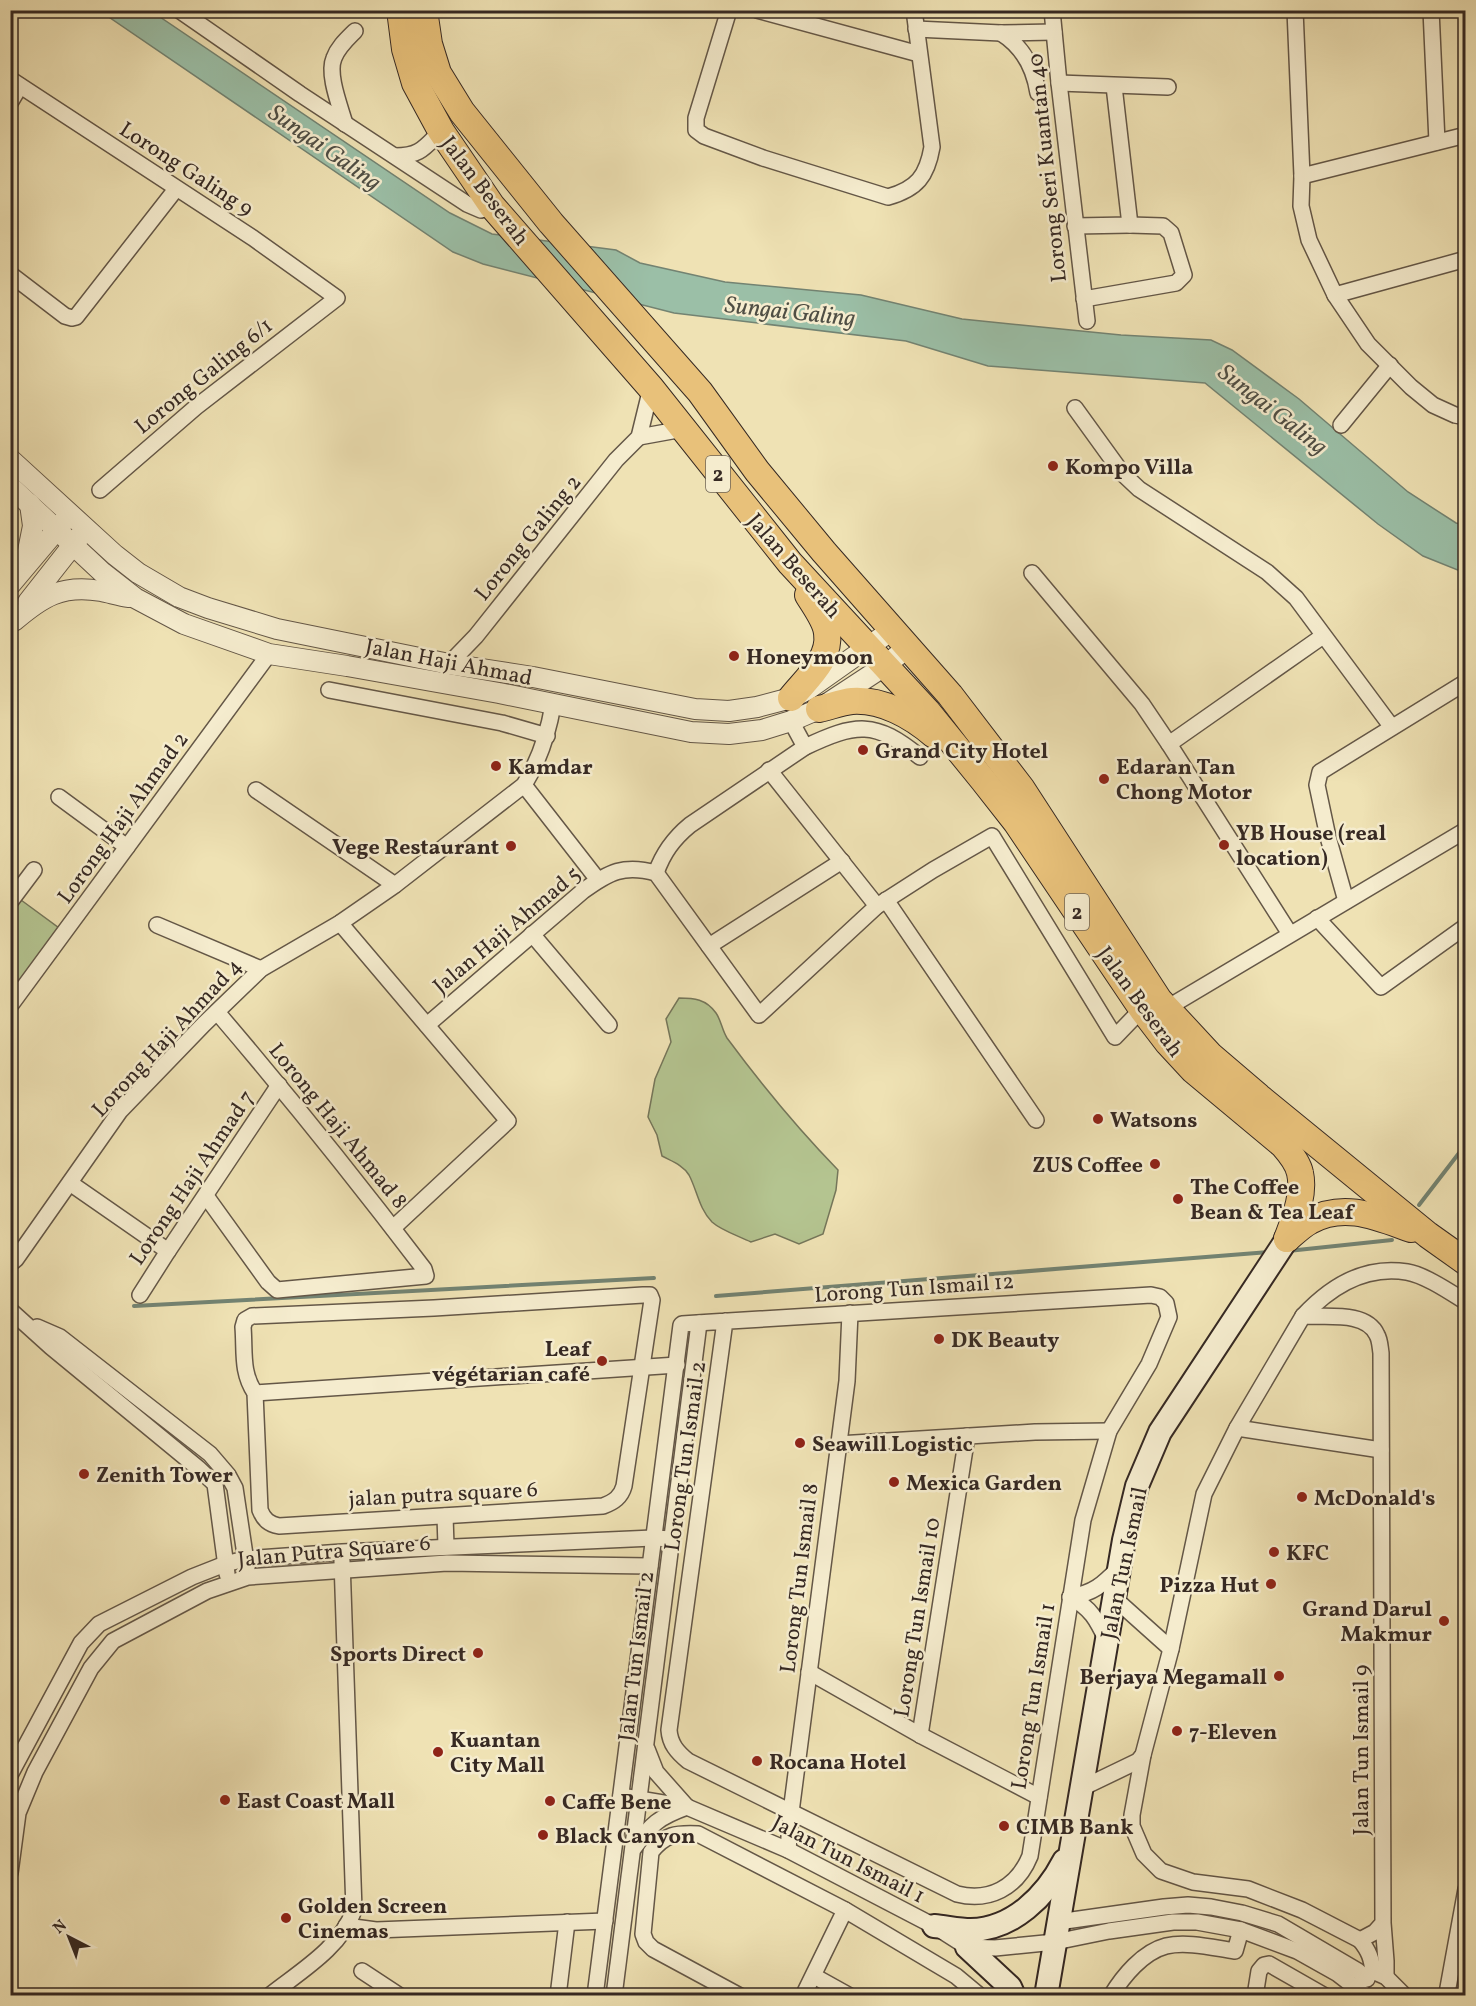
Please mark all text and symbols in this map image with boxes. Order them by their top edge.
street label: Lorong Seri Kuantan 40 [1021,52,1076,284]
water label: Sungai Galing [260,97,388,200]
street label: Lorong Galing 9 [113,115,259,225]
street label: Jalan Beserah [432,130,536,253]
water label: Sungai Galing [723,289,857,337]
street label: Lorong Galing 6/1 [129,311,280,442]
water label: Sungai Galing [1210,357,1334,464]
place label: Kompo Villa [1065,453,1193,484]
road number: 2 [706,456,730,492]
marker: Kompo Villa [1046,459,1060,473]
street label: Lorong Galing 2 [468,469,590,608]
street label: Jalan Beserah [739,507,848,626]
street label: Jalan Haji Ahmad [362,632,535,695]
place label: Honeymoon [746,643,874,674]
marker: Honeymoon [727,649,741,663]
street label: Lorong Haji Ahmad 2 [51,726,197,911]
place label: Grand City Hotel [875,737,1048,768]
marker: Grand City Hotel [856,743,870,757]
place label: Kamdar [508,753,593,784]
place label: Edaran Tan Chong Motor [1116,753,1253,809]
marker: Kamdar [489,759,503,773]
marker: Edaran Tan Chong Motor [1097,772,1111,786]
place label: YB House (real location) [1236,819,1386,875]
place label: Vege Restaurant [332,833,499,864]
marker: YB House (real location) [1217,838,1231,852]
marker: Vege Restaurant [504,839,518,853]
street label: Jalan Haji Ahmad 5 [427,860,588,1002]
road number: 2 [1065,894,1089,930]
street label: Jalan Beserah [1088,941,1190,1064]
street label: Lorong Haji Ahmad 4 [86,952,250,1125]
street label: Lorong Haji Ahmad 8 [260,1037,414,1216]
street label: Lorong Haji Ahmad 7 [123,1085,263,1272]
place label: Watsons [1110,1106,1197,1137]
marker: Watsons [1091,1112,1105,1126]
place label: ZUS Coffee [1032,1151,1143,1182]
marker: ZUS Coffee [1148,1157,1162,1171]
place label: The Coffee Bean & Tea Leaf [1190,1173,1356,1229]
marker: The Coffee Bean & Tea Leaf [1171,1192,1185,1206]
street label: Lorong Tun Ismail 12 [813,1267,1015,1312]
place label: DK Beauty [951,1326,1060,1357]
marker: DK Beauty [932,1332,946,1346]
place label: Leaf végétarian café [432,1335,592,1391]
marker: Leaf végétarian café [595,1354,609,1368]
street label: Lorong Tun Ismail 2 [658,1359,715,1553]
place label: Seawill Logistic [812,1430,973,1461]
marker: Seawill Logistic [793,1436,807,1450]
place label: Zenith Tower [96,1461,234,1492]
marker: Zenith Tower [77,1467,91,1481]
place label: Mexica Garden [906,1469,1062,1500]
street label: jalan putra square 6 [348,1475,539,1516]
marker: Mexica Garden [887,1475,901,1489]
street label: Lorong Tun Ismail 8 [773,1482,828,1675]
street label: Jalan Tun Ismail [1094,1484,1157,1643]
place label: McDonald's [1314,1484,1435,1515]
marker: McDonald's [1295,1490,1309,1504]
street label: Lorong Tun Ismail 10 [887,1515,950,1719]
street label: Jalan Putra Square 6 [237,1529,432,1576]
place label: KFC [1286,1539,1329,1570]
marker: KFC [1267,1545,1281,1559]
street label: Jalan Tun Ismail 2 [612,1569,663,1743]
place label: Pizza Hut [1159,1571,1259,1602]
marker: Pizza Hut [1264,1577,1278,1591]
place label: Grand Darul Makmur [1302,1595,1433,1651]
street label: Lorong Tun Ismail 1 [1004,1601,1065,1792]
marker: Grand Darul Makmur [1437,1614,1451,1628]
place label: Sports Direct [330,1640,466,1671]
marker: Sports Direct [471,1646,485,1660]
place label: Berjaya Megamall [1079,1663,1267,1694]
street label: Jalan Tun Ismail 9 [1347,1665,1378,1835]
marker: Berjaya Megamall [1272,1669,1286,1683]
place label: 7-Eleven [1189,1718,1277,1749]
marker: 7-Eleven [1170,1724,1184,1738]
place label: Kuantan City Mall [450,1726,545,1782]
marker: Kuantan City Mall [431,1745,445,1759]
place label: Rocana Hotel [769,1748,906,1779]
marker: Rocana Hotel [750,1754,764,1768]
place label: East Coast Mall [237,1787,395,1818]
place label: Caffe Bene [562,1788,672,1819]
marker: East Coast Mall [218,1793,232,1807]
marker: Caffe Bene [543,1794,557,1808]
street label: Jalan Tun Ismail 1 [766,1808,930,1912]
place label: CIMB Bank [1016,1813,1134,1844]
marker: CIMB Bank [997,1819,1011,1833]
place label: Black Canyon [555,1822,696,1853]
marker: Black Canyon [536,1828,550,1842]
place label: Golden Screen Cinemas [298,1892,447,1948]
north arrow [39,1907,99,1967]
marker: Golden Screen Cinemas [279,1911,293,1925]
text: N [49,1915,72,1939]

